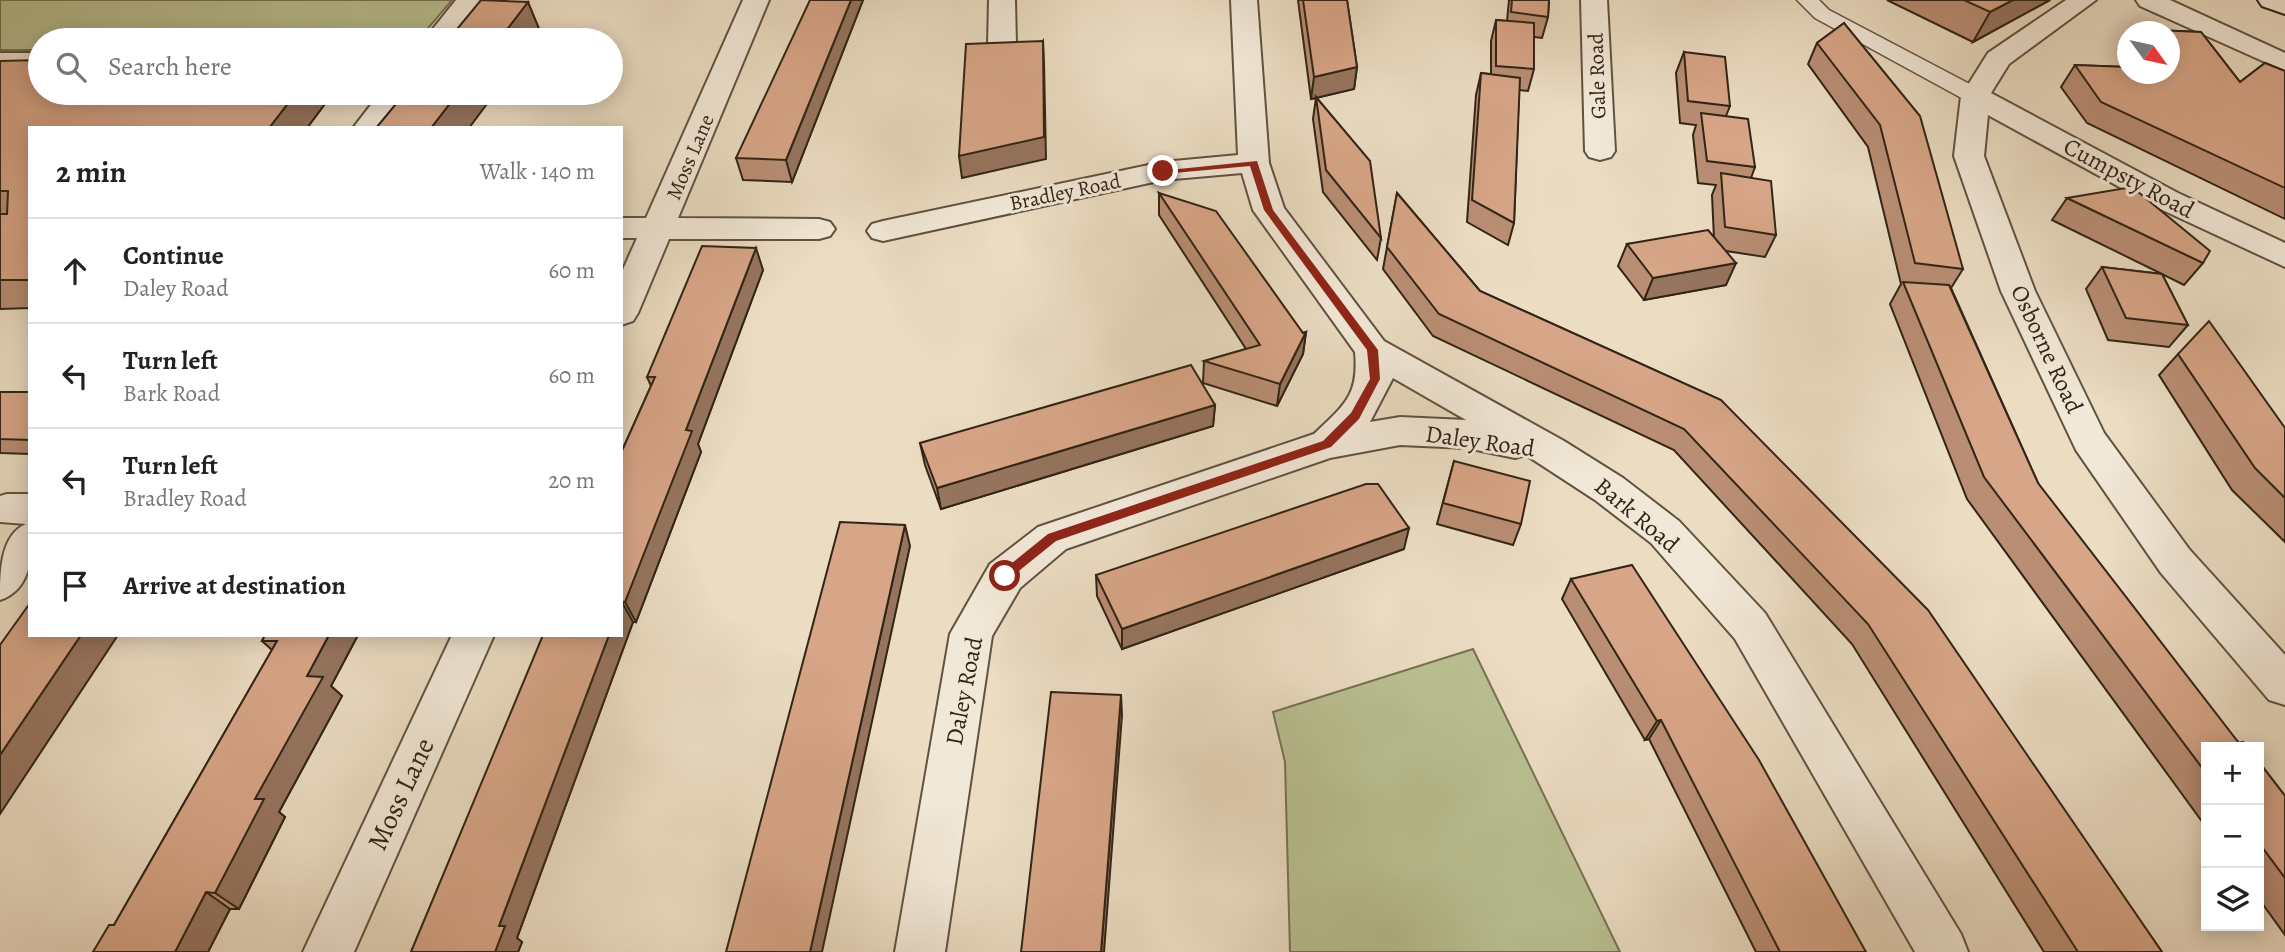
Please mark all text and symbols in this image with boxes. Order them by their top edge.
north arrow [2117,21,2180,84]
search box [28,28,623,105]
street label: Gale Road [1581,32,1612,119]
icon: search [52,48,90,86]
text: Search here [108,49,232,84]
street label: Moss Lane [659,110,721,204]
street label: Cumpsty Road [2058,130,2200,226]
text: 2 min [56,152,126,192]
route end [1147,155,1178,186]
text: Walk · 140 m [480,156,595,187]
street label: Bradley Road [1007,166,1124,217]
text: Continue [123,238,224,273]
icon: ahead [56,252,94,290]
text: 60 m [548,255,595,286]
text: Daley Road [123,273,229,304]
street label: Osborne Road [2003,280,2091,418]
text: Turn left [123,343,218,378]
icon: left [56,357,94,395]
text: 60 m [548,360,595,391]
text: Bark Road [123,378,220,409]
street label: Daley Road [1423,417,1537,465]
text: Turn left [123,448,218,483]
icon: left [56,462,94,500]
text: 20 m [548,465,595,496]
street label: Bark Road [1588,470,1686,560]
text: Bradley Road [123,483,247,514]
route start [989,560,1020,591]
icon: arrive [56,567,94,605]
text: Arrive at destination [123,568,346,603]
street label: Daley Road [938,634,990,748]
street label: Moss Lane [358,731,444,857]
map controls [2201,742,2264,931]
button: + [2201,742,2264,805]
button: − [2201,805,2264,868]
button: layers [2201,868,2264,931]

